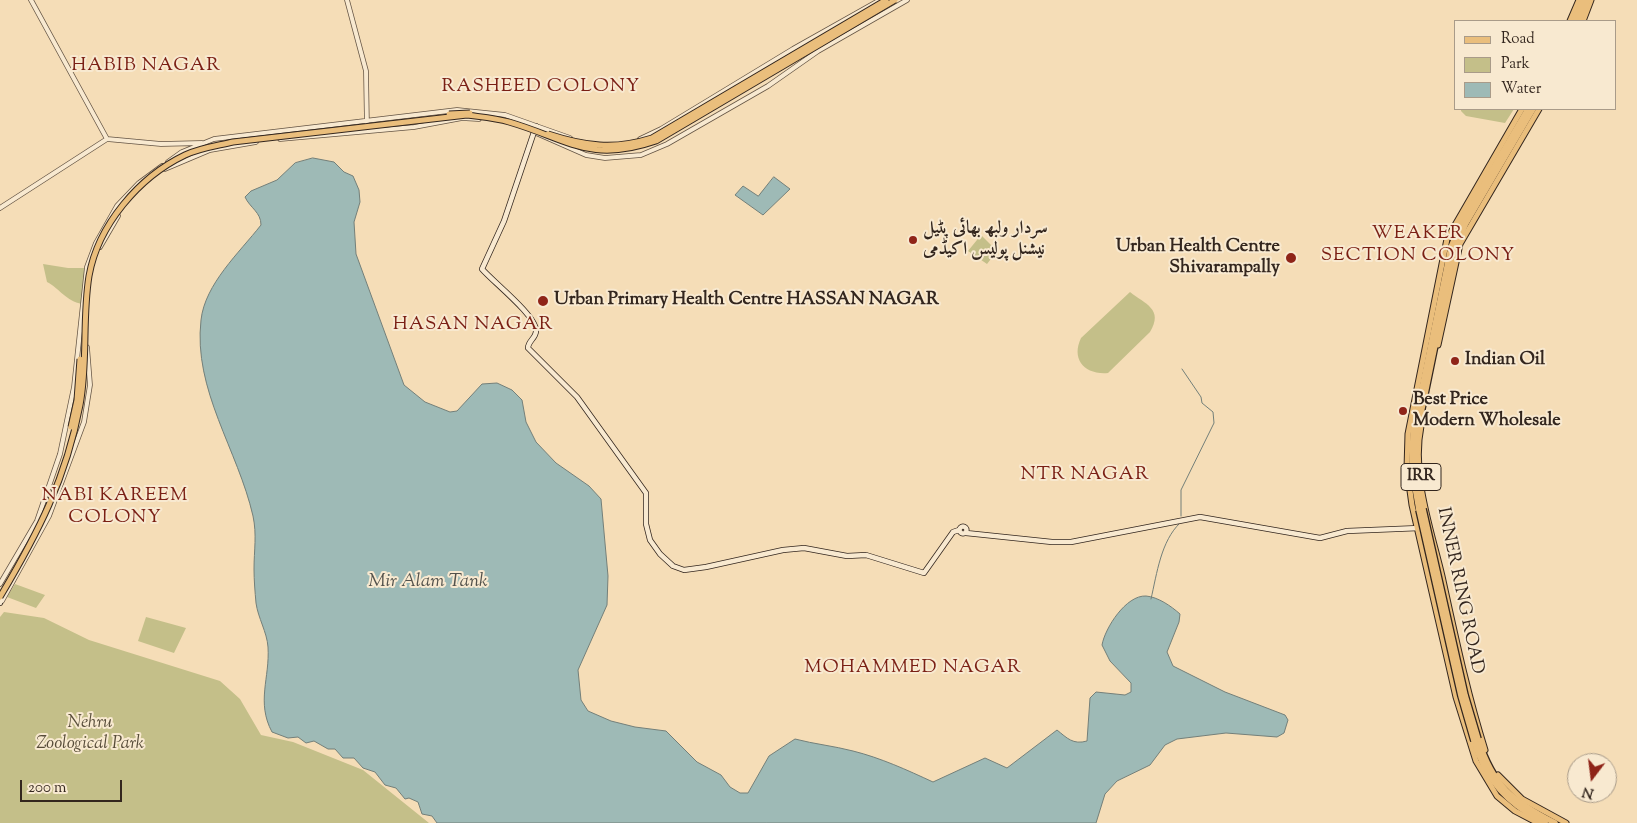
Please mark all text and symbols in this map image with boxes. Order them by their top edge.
legend [1454,20,1617,110]
text: Road [1501,29,1535,50]
text: Park [1501,54,1530,75]
district label: HABIB NAGAR [70,56,222,78]
district label: RASHEED COLONY [440,77,642,99]
text: Water [1501,79,1541,100]
place label: سردار ولبھ بھائی پٹیل نیشنل پولیس اکیڈمی [923,219,1048,262]
district label: WEAKER SECTION COLONY [1319,224,1517,268]
marker: سردار ولبھ بھائی پٹیل نیشنل پولیس اکیڈمی [907,234,919,246]
place label: Urban Health Centre Shivarampally [1116,237,1280,280]
marker: Urban Health Centre Shivarampally [1284,251,1298,265]
place label: Urban Primary Health Centre HASSAN NAGAR [554,290,939,312]
marker: Urban Primary Health Centre HASSAN NAGAR [536,294,550,308]
district label: HASAN NAGAR [391,315,555,337]
place label: Indian Oil [1465,350,1545,372]
marker: Indian Oil [1449,355,1461,367]
place label: Best Price Modern Wholesale [1413,390,1561,432]
marker: Best Price Modern Wholesale [1397,405,1409,417]
road number: IRR [1401,464,1441,491]
district label: NTR NAGAR [1019,465,1151,487]
district label: NABI KAREEM COLONY [40,486,190,530]
street label: INNER RING ROAD [1431,506,1487,676]
water label: Mir Alam Tank [368,572,488,594]
district label: MOHAMMED NAGAR [803,658,1023,680]
park label: Nehru Zoological Park [36,713,144,756]
north arrow [1567,753,1617,803]
scale bar [22,770,125,802]
text: 200 m [28,778,67,799]
text: N [1580,780,1596,803]

